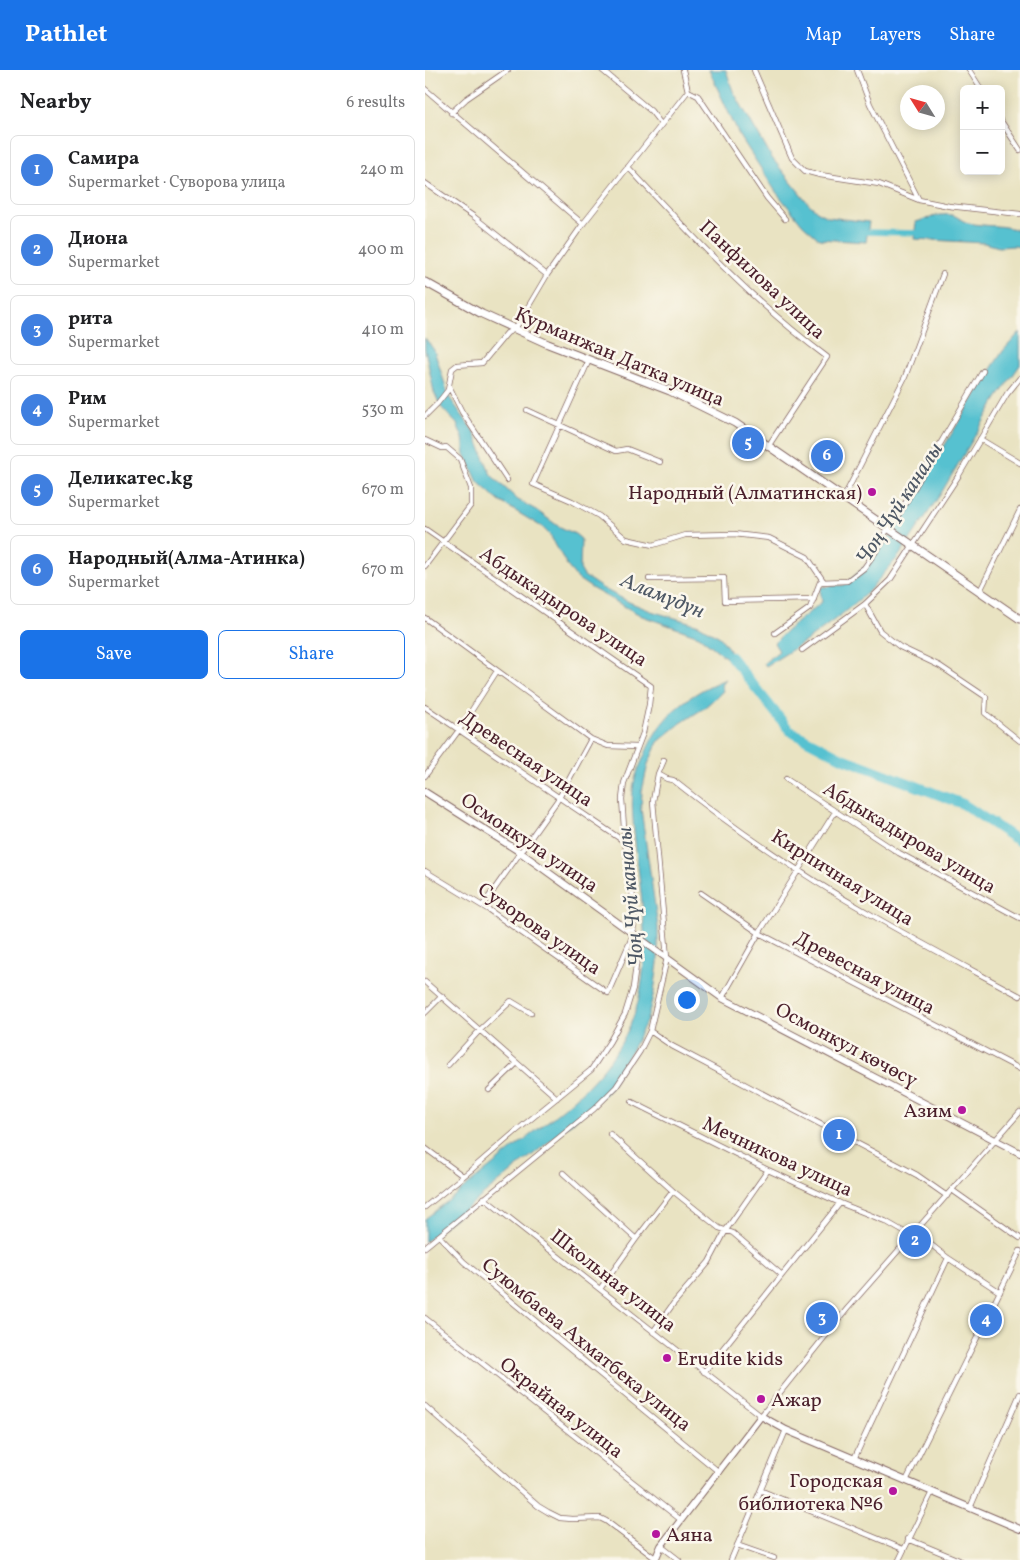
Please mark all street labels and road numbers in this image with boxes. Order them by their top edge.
street label: Панфилова улица [692,214,831,347]
street label: Курманжан Датка улица [510,301,728,415]
street label: Абдыкадырова улица [473,541,653,674]
street label: Древесная улица [454,705,598,815]
street label: Абдыкадырова улица [817,776,1001,902]
street label: Осмонкула улица [454,787,603,900]
street label: Кирпичная улица [765,824,919,934]
street label: Суворова улица [471,877,606,983]
street label: Древесная улица [789,925,939,1023]
street label: Осмонкул көчөсү [770,996,923,1095]
street label: Мечникова улица [697,1111,857,1205]
street label: Школьная улица [544,1223,682,1340]
street label: Суюмбаева Ахматбека улица [475,1252,697,1439]
street label: Окрайная улица [493,1351,629,1466]

